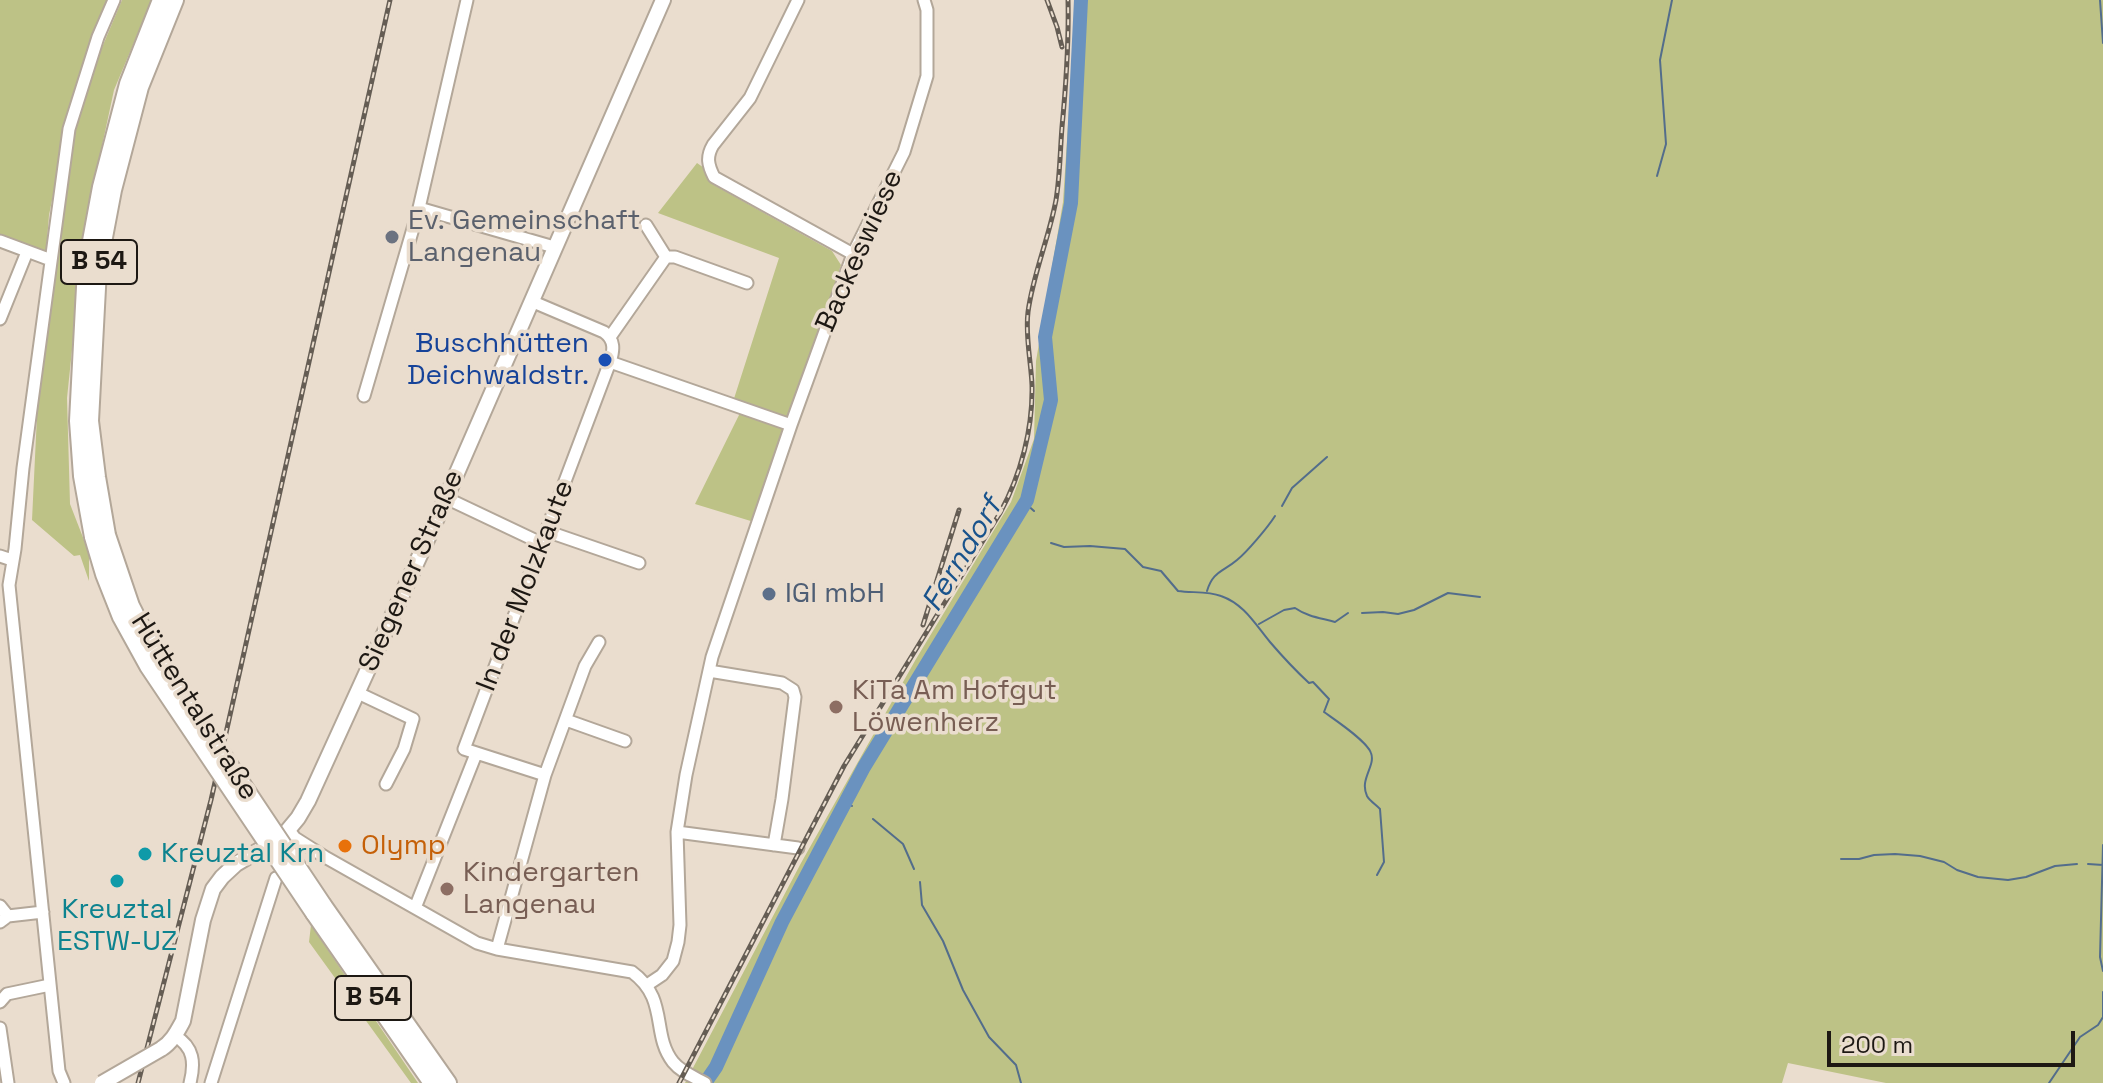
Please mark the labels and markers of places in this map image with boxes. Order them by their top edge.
place label: Ev. Gemeinschaft Langenau [408,204,640,270]
marker: Ev. Gemeinschaft Langenau [383,228,401,246]
place label: Buschhütten Deichwaldstr. [407,327,589,393]
marker: Buschhütten Deichwaldstr. [596,351,614,369]
place label: IGI mbH [785,577,885,611]
marker: IGI mbH [760,585,778,603]
place label: KiTa Am Hofgut Löwenherz [852,674,1057,740]
marker: KiTa Am Hofgut Löwenherz [827,698,845,716]
place label: Olymp [361,829,446,863]
place label: Kreuztal Krn [161,837,324,871]
marker: Olymp [336,837,354,855]
marker: Kreuztal Krn [136,845,154,863]
place label: Kindergarten Langenau [463,856,640,922]
marker: Kreuztal ESTW-UZ [108,872,126,890]
marker: Kindergarten Langenau [438,880,456,898]
place label: Kreuztal ESTW-UZ [57,893,177,959]

